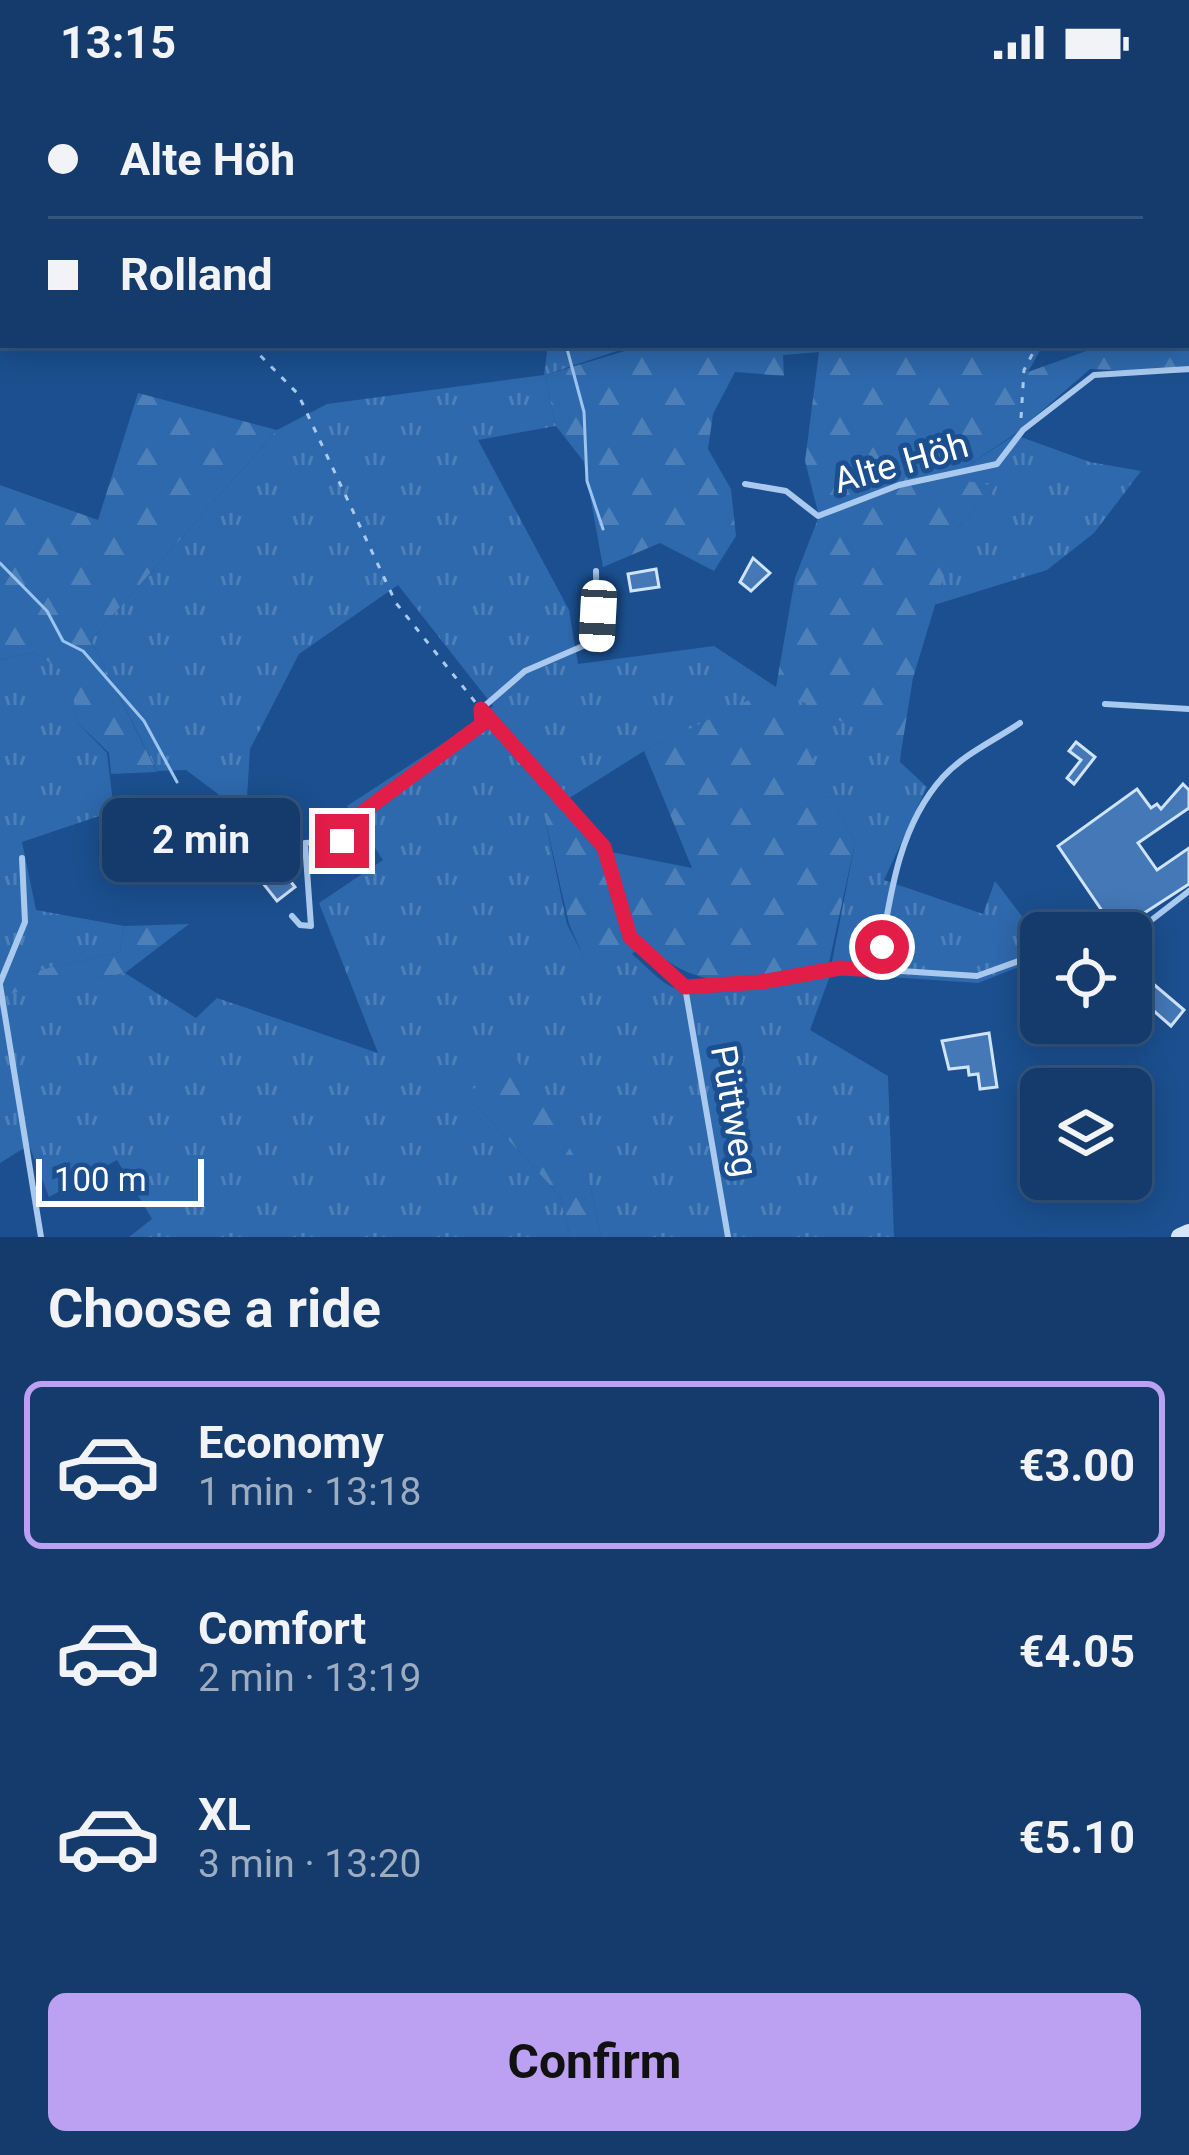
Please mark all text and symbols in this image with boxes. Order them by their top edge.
text: 13:15 [60,16,176,69]
text: Alte Höh [120,133,295,186]
text: Rolland [120,248,273,301]
street label: Alte Höh [829,424,973,502]
car [578,579,618,653]
callout: 2 min [102,799,300,883]
route end [315,814,369,868]
text: 2 min [152,817,250,863]
map controls [1020,912,1152,1200]
button: locate [1020,912,1152,1044]
route start [855,920,909,974]
street label: Püttweg [702,1042,766,1180]
button: layers [1020,1068,1152,1200]
scale bar [36,1153,204,1206]
text: 100 m [54,1160,147,1199]
text: Choose a ride [48,1277,381,1340]
icon: car [54,1411,162,1519]
text: Economy [198,1416,384,1469]
text: €3.00 [1019,1439,1135,1492]
text: 1 min · 13:18 [198,1469,421,1515]
icon: car [54,1597,162,1705]
text: Comfort [198,1602,366,1655]
text: €4.05 [1019,1625,1135,1678]
text: 2 min · 13:19 [198,1655,421,1701]
icon: car [54,1783,162,1891]
text: XL [198,1788,251,1841]
text: €5.10 [1019,1811,1135,1864]
text: 3 min · 13:20 [198,1841,421,1887]
button: Confirm [48,1993,1141,2131]

